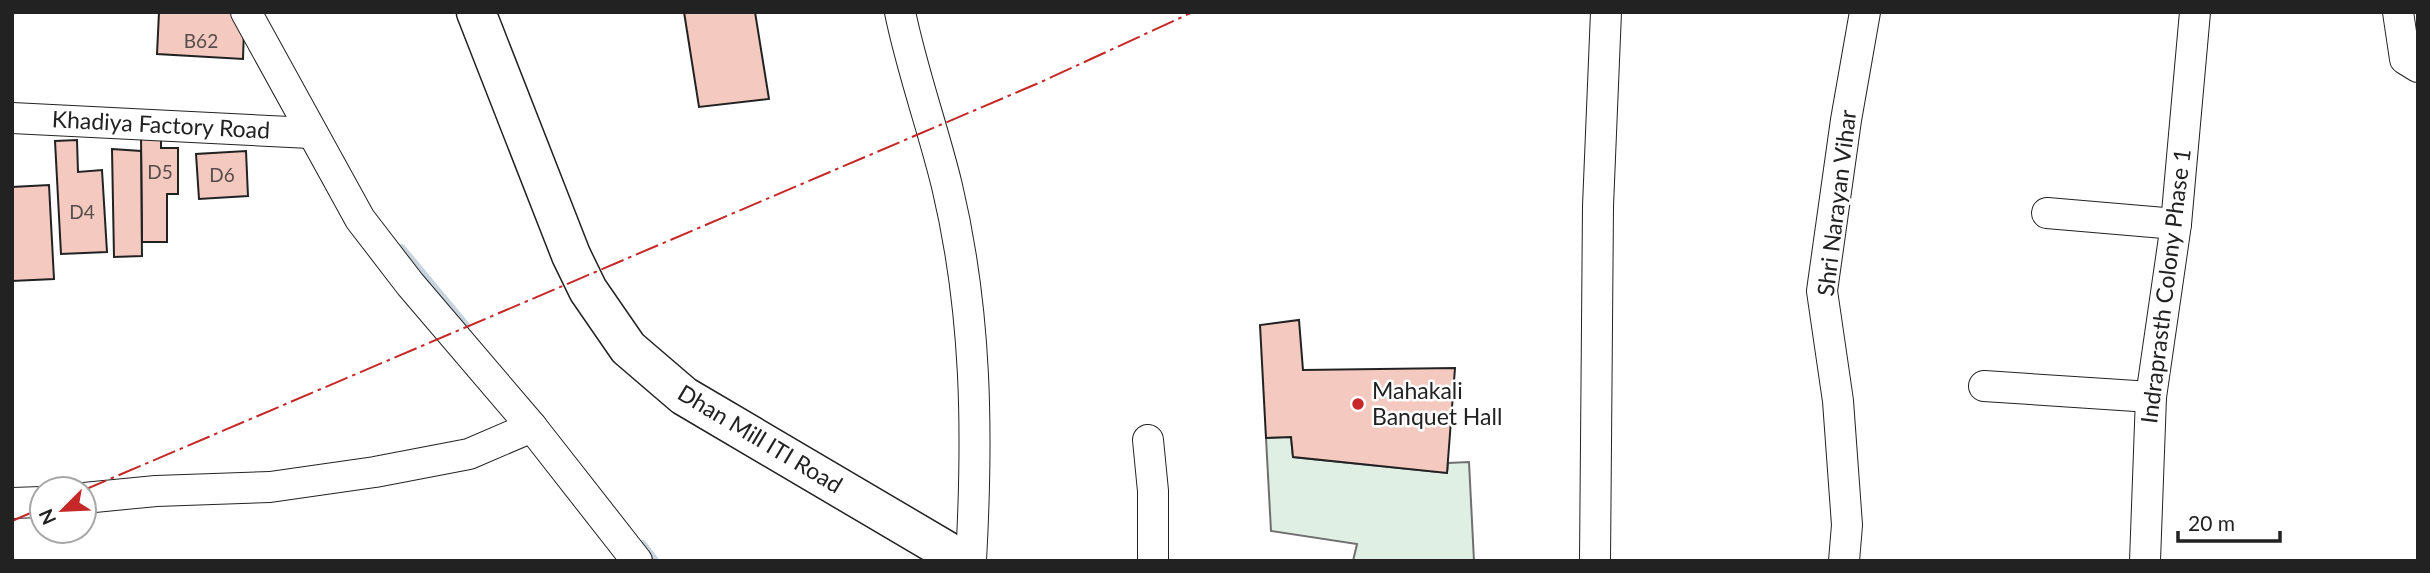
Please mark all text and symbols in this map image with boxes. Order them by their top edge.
house number: B62 [184,29,218,52]
street label: Khadiya Factory Road [51,104,271,144]
street label: Shri Narayan Vihar [1811,107,1861,298]
street label: Indraprasth Colony Phase 1 [2134,147,2196,425]
house number: D5 [147,160,173,183]
house number: D6 [209,163,235,186]
house number: D4 [69,200,95,223]
place label: Mahakali Banquet Hall [1372,376,1502,430]
street label: Dhan Mill ITI Road [673,378,848,498]
marker: Mahakali Banquet Hall [1350,396,1366,412]
north arrow [28,475,98,545]
scale bar [2178,500,2280,544]
text: N [34,506,60,528]
text: 20 m [2188,510,2235,535]

